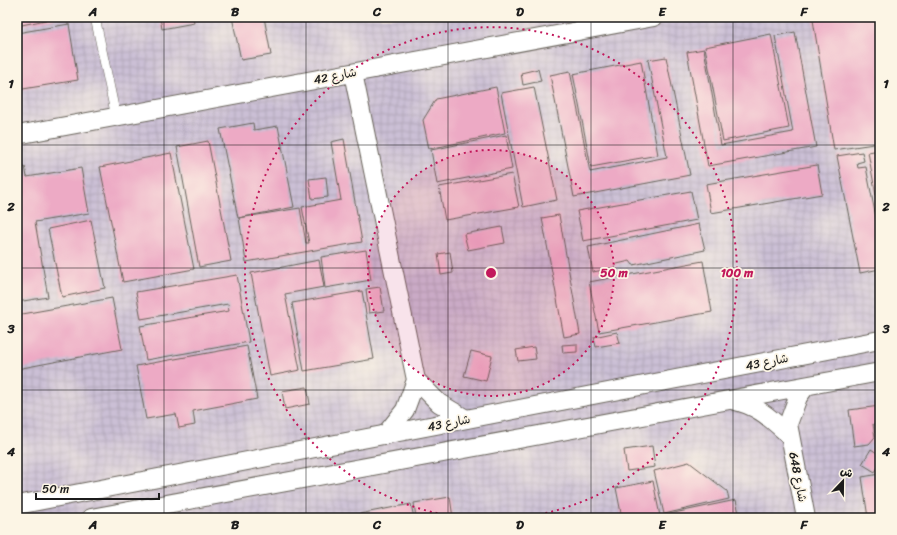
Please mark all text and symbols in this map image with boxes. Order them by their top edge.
text: A [88,0,97,23]
text: B [231,0,240,23]
text: C [372,0,382,23]
text: D [516,0,524,23]
text: E [658,0,667,23]
text: F [799,0,808,23]
street label: شارع 42 [312,61,358,91]
text: 1 [8,72,14,95]
text: 1 [883,72,889,95]
text: 2 [6,195,15,218]
text: 2 [881,195,890,218]
text: 50 m [600,262,628,284]
text: 100 m [721,262,754,284]
centre of rings [484,266,498,280]
text: 3 [6,317,15,340]
text: 3 [881,317,890,340]
street label: شارع 43 [744,347,790,377]
street label: شارع 43 [426,408,472,438]
text: 4 [6,440,16,463]
text: 4 [881,440,891,463]
street label: شارع 648 [782,450,814,504]
north arrow [823,461,863,501]
text: ش [837,461,856,483]
scale bar [36,475,159,501]
text: 50 m [42,478,69,500]
text: A [88,513,97,535]
text: B [231,513,240,535]
text: C [372,513,382,535]
text: D [516,513,524,535]
text: E [658,513,667,535]
text: F [799,513,808,535]

